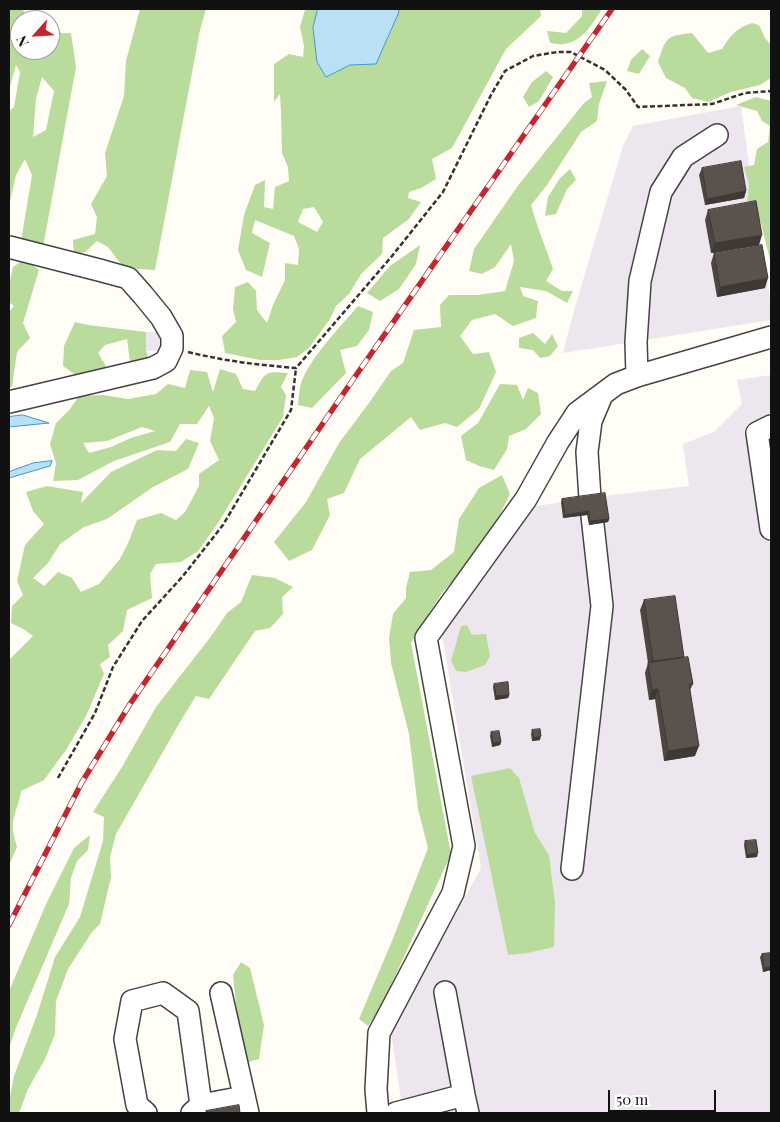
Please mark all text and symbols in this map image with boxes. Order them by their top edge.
north arrow [10,10,60,60]
text: N [11,33,33,50]
scale bar [610,1080,718,1112]
text: 50 m [616,1089,648,1109]

